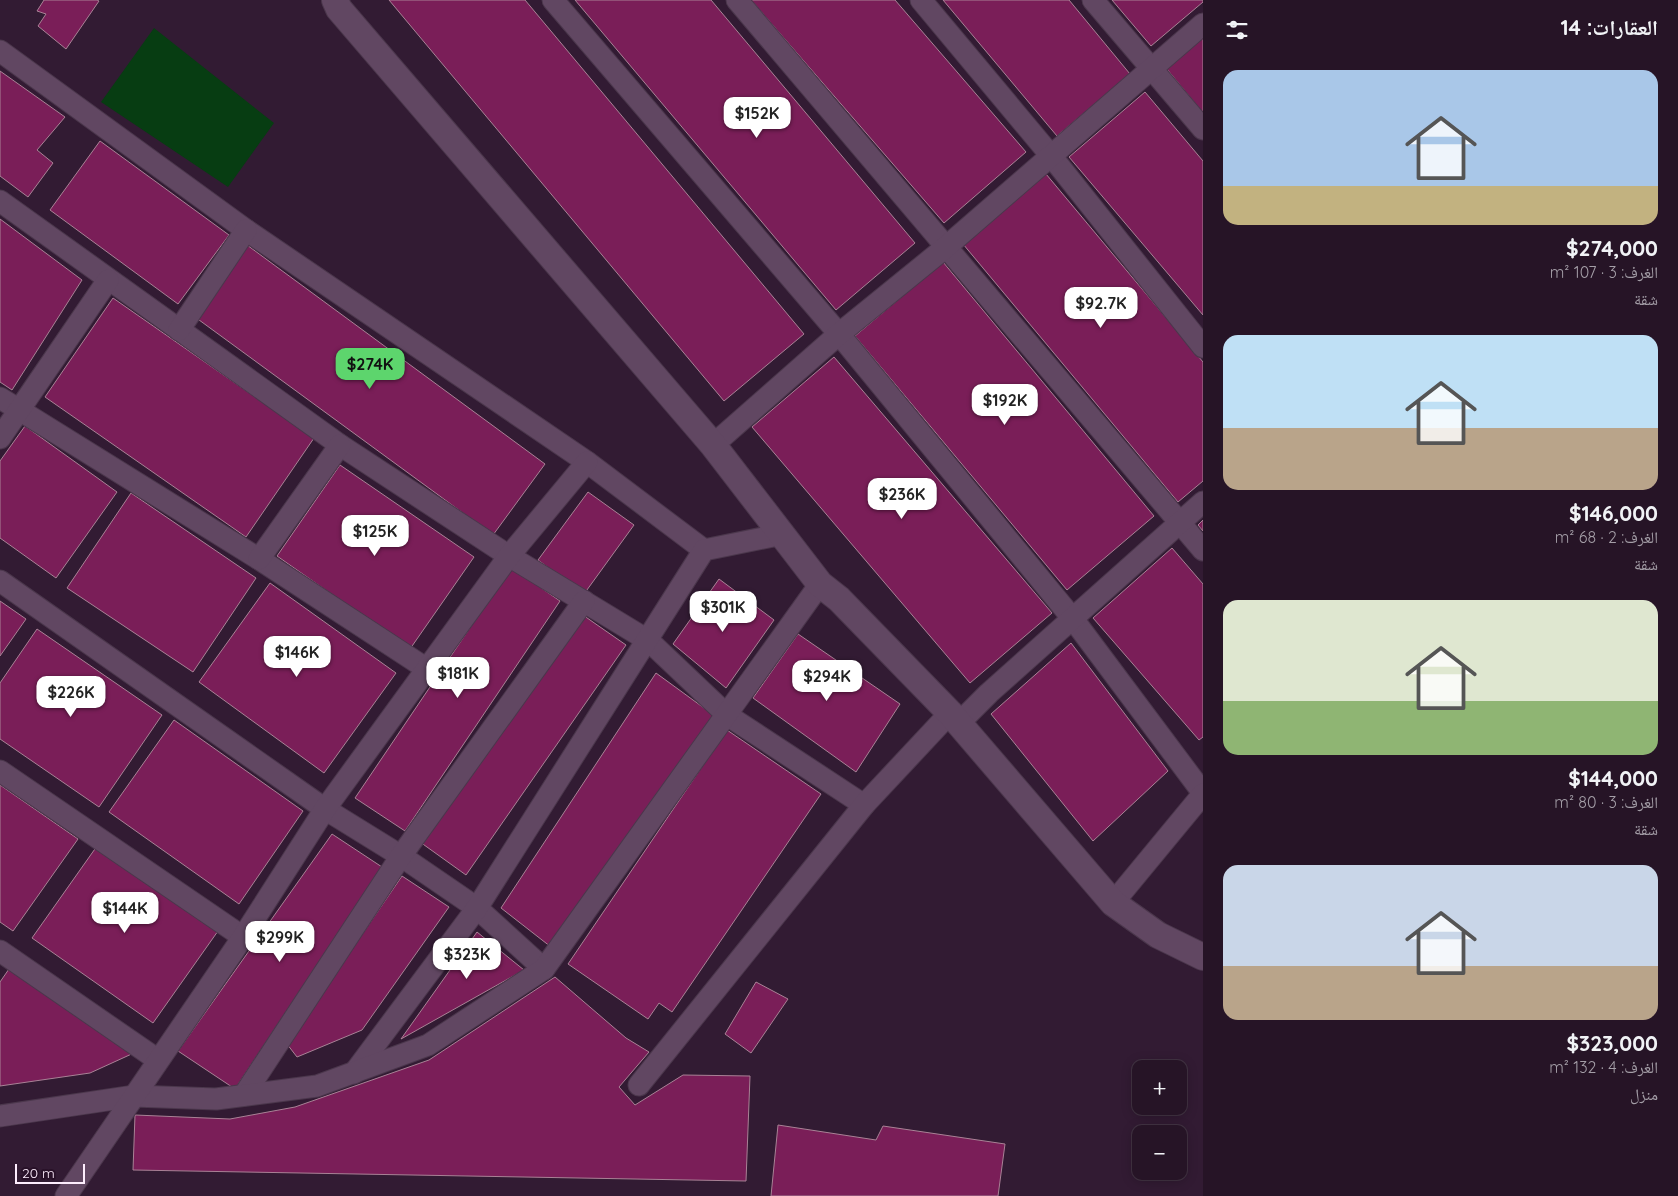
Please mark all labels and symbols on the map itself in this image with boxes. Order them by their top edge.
pin: $152K [722,96,792,139]
pin: $92.7K [1060,286,1142,329]
pin: $274K [335,348,405,390]
pin: $192K [970,384,1040,426]
pin: $236K [867,478,937,520]
pin: $125K [340,514,410,557]
pin: $301K [688,590,758,633]
pin: $146K [262,636,332,678]
pin: $181K [423,656,493,699]
pin: $294K [792,660,862,702]
pin: $226K [36,676,106,718]
pin: $144K [90,892,160,934]
pin: $299K [245,920,315,963]
pin: $323K [432,938,502,980]
scale bar [15,1161,85,1184]

